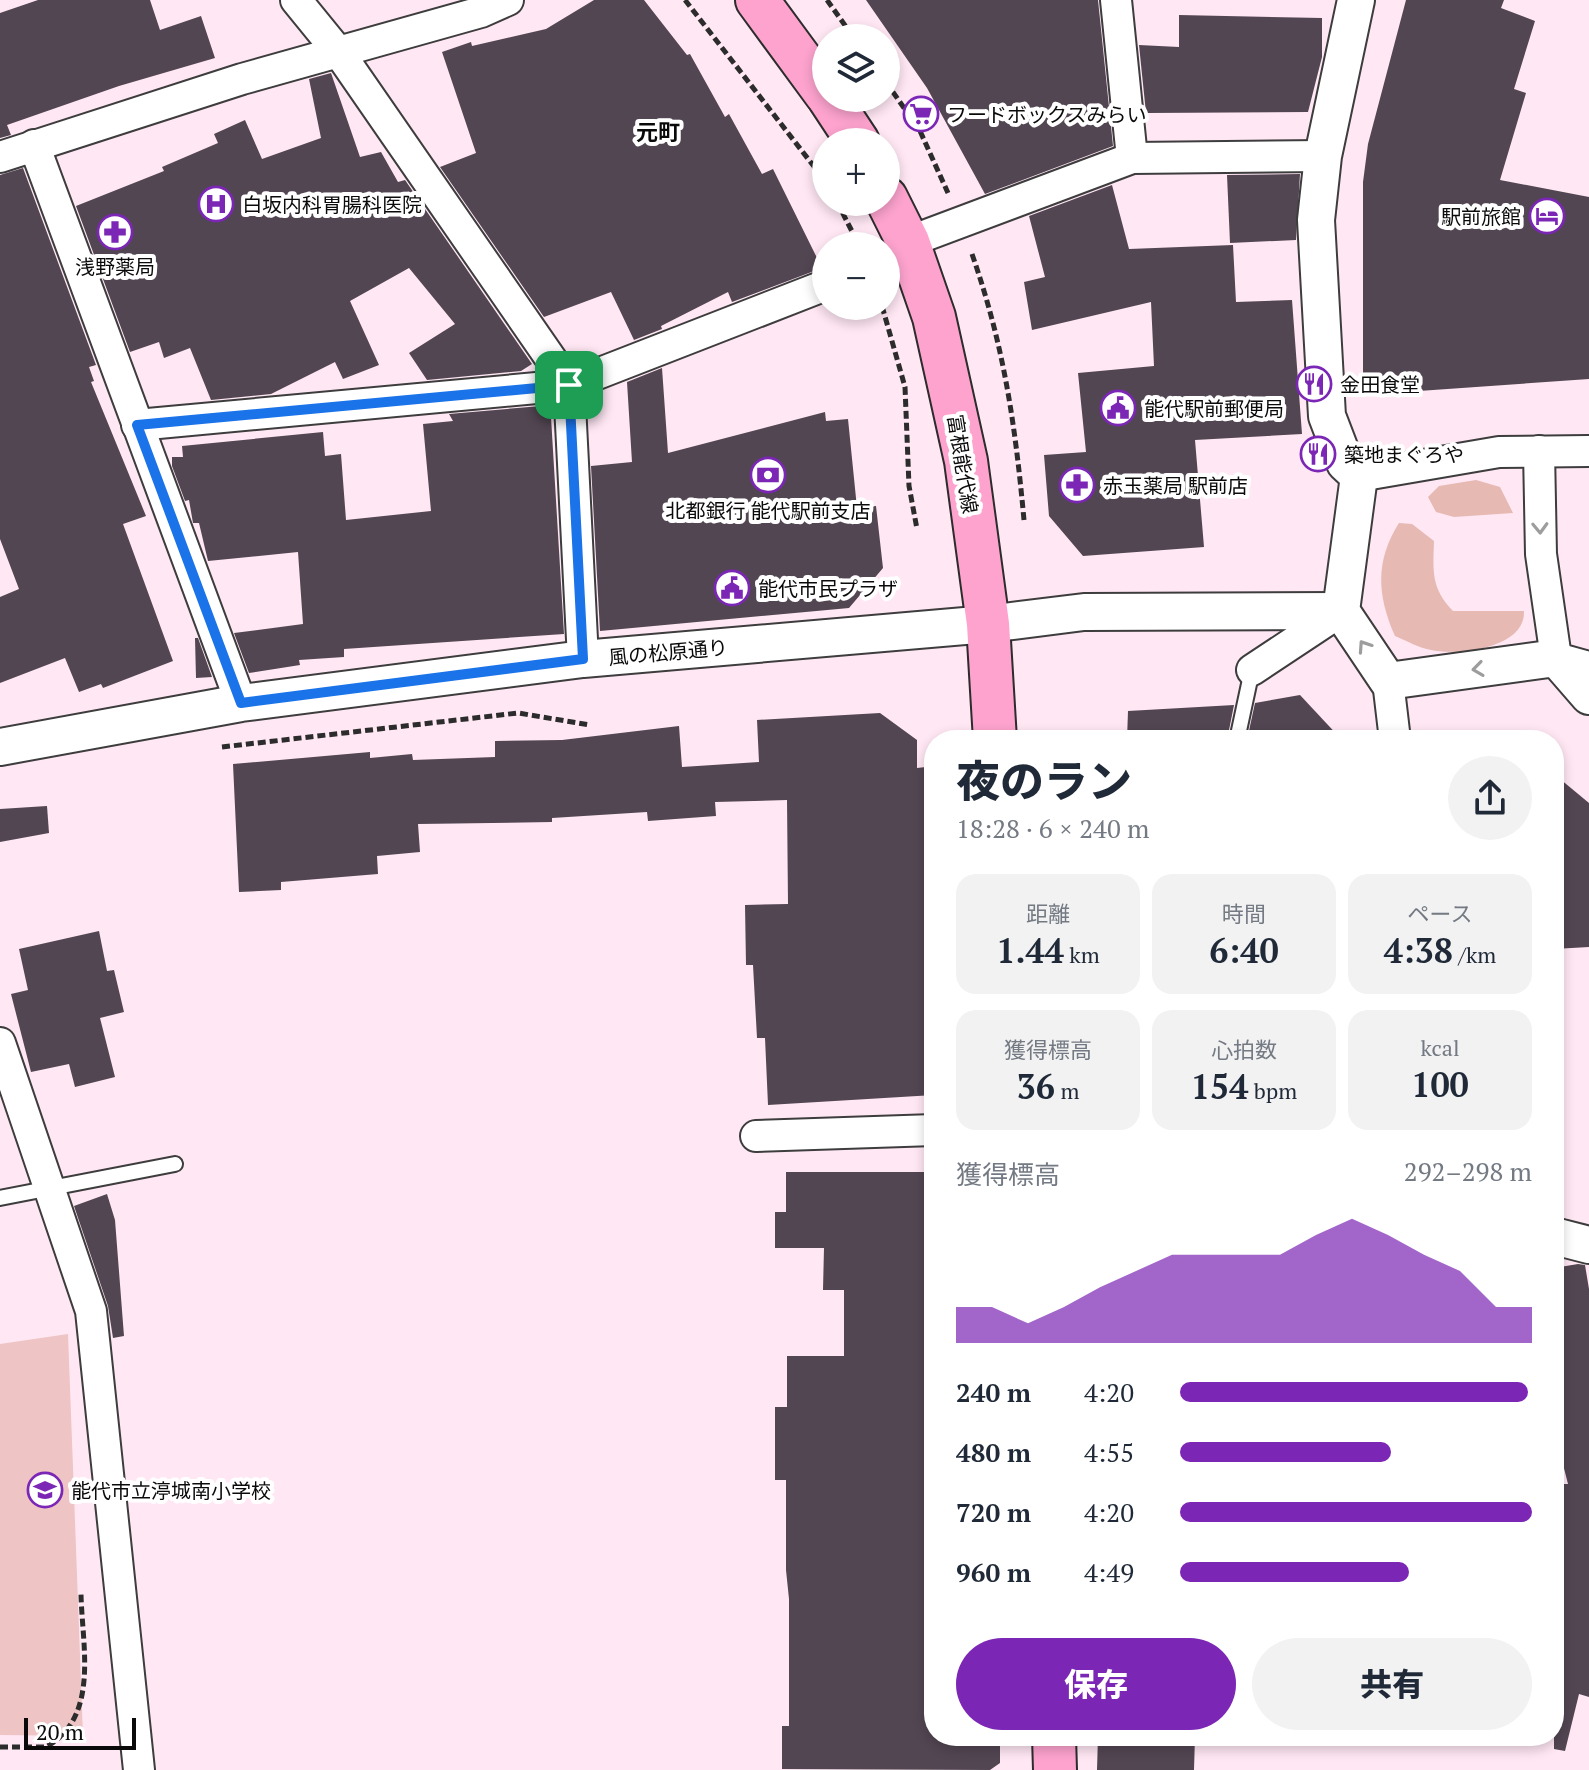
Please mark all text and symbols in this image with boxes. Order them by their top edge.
map controls [812,24,900,320]
button: layers [812,24,900,112]
supermarket icon: フードボックスみらい [902,95,940,133]
place label: フードボックスみらい [947,101,1146,128]
district label: 元町 [636,117,680,146]
button: + [812,128,900,216]
hospital icon: 白坂内科胃腸科医院 [197,185,235,223]
place label: 白坂内科胃腸科医院 [242,191,422,218]
hotel icon: 駅前旅館 [1528,197,1566,235]
place label: 駅前旅館 [1441,203,1521,230]
pharmacy icon: 浅野薬局 [96,213,134,251]
button: − [812,232,900,320]
place label: 浅野薬局 [75,253,155,280]
pin [535,351,603,419]
icon: arrive [547,363,591,407]
restaurant icon: 金田食堂 [1295,365,1333,403]
place label: 金田食堂 [1340,371,1420,398]
public building icon: 能代駅前郵便局 [1099,389,1137,427]
place label: 能代駅前郵便局 [1144,395,1284,422]
street label: 富根能代線 [942,413,984,515]
restaurant icon: 築地まぐろや [1299,435,1337,473]
place label: 築地まぐろや [1344,441,1464,468]
bank icon: 北都銀行 能代駅前支店 [749,456,787,494]
pharmacy icon: 赤玉薬局 駅前店 [1058,466,1096,504]
place label: 赤玉薬局 駅前店 [1103,472,1248,499]
place label: 北都銀行 能代駅前支店 [666,497,870,524]
one-way arrow [1532,522,1549,535]
public building icon: 能代市民プラザ [713,569,751,607]
place label: 能代市民プラザ [758,575,898,602]
street label: 風の松原通り [607,633,729,671]
one-way arrow [1359,641,1374,655]
one-way arrow [1471,660,1485,677]
text: 夜のラン [956,751,1132,810]
button: share [1448,756,1532,840]
text: 18:28 · 6 × 240 m [956,811,1150,845]
text: 距離 [1026,899,1070,928]
text: 時間 [1222,899,1266,928]
text: ペース [1408,899,1472,928]
text: 1.44 [996,928,1064,973]
text: 6:40 [1209,928,1279,973]
text: 4:38 [1384,928,1453,973]
text: km [1064,940,1100,969]
text: /km [1453,940,1496,969]
text: kcal [1420,1033,1460,1062]
text: 獲得標高 [1004,1035,1092,1064]
text: 心拍数 [1211,1035,1277,1064]
text: 100 [1411,1062,1469,1107]
text: 36 [1017,1064,1055,1109]
text: 154 [1191,1064,1248,1109]
text: m [1055,1076,1079,1105]
text: bpm [1248,1076,1297,1105]
text: 292–298 m [1404,1154,1532,1188]
text: 獲得標高 [956,1157,1060,1191]
text: 240 m [956,1375,1031,1409]
text: 4:20 [1084,1375,1134,1409]
text: 480 m [956,1435,1031,1469]
text: 4:55 [1084,1435,1134,1469]
school or university icon: 能代市立渟城南小学校 [26,1471,64,1509]
place label: 能代市立渟城南小学校 [71,1477,271,1504]
text: 720 m [956,1495,1031,1529]
text: 4:20 [1084,1495,1134,1529]
text: 960 m [956,1555,1031,1589]
text: 4:49 [1084,1555,1134,1589]
button: 保存 [956,1638,1236,1730]
button: 共有 [1252,1638,1532,1730]
scale bar [24,1714,136,1750]
text: 20 m [36,1717,84,1746]

